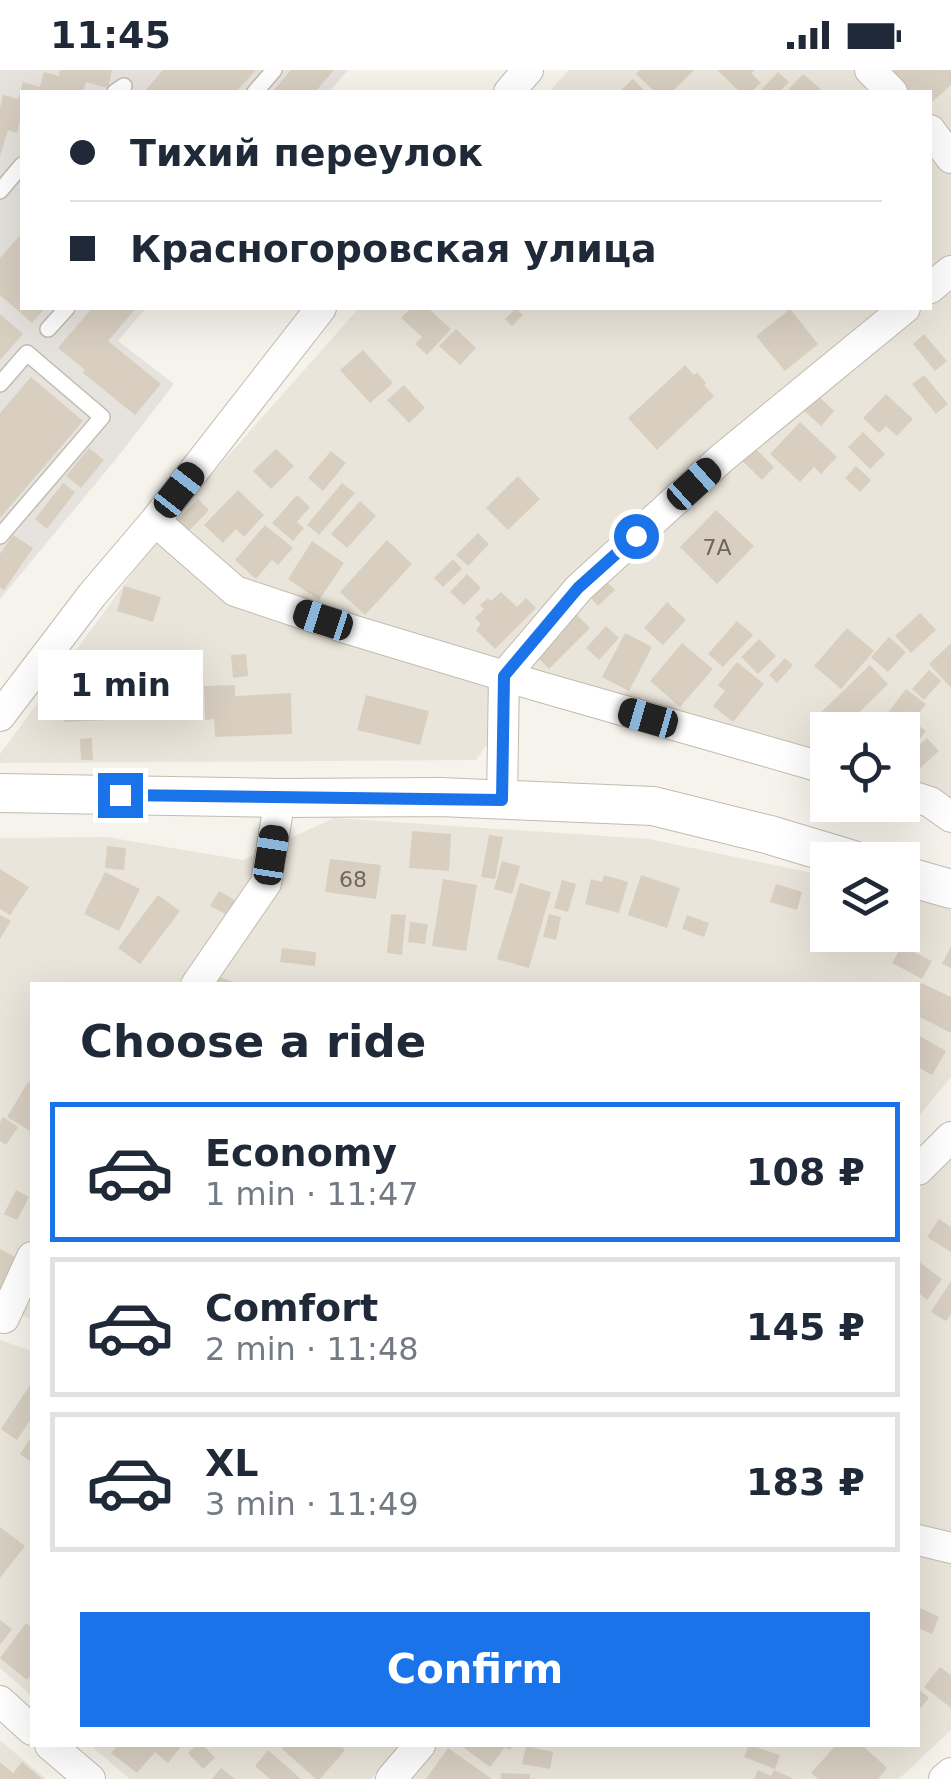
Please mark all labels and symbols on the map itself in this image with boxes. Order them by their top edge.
car [662,453,726,515]
car [149,457,209,523]
route start [614,514,659,559]
house number: 7А [702,535,732,560]
car [290,596,356,644]
callout: 1 min [38,650,202,720]
car [615,695,681,741]
route end [98,773,143,818]
car [251,823,291,887]
house number: 68 [339,867,367,892]

